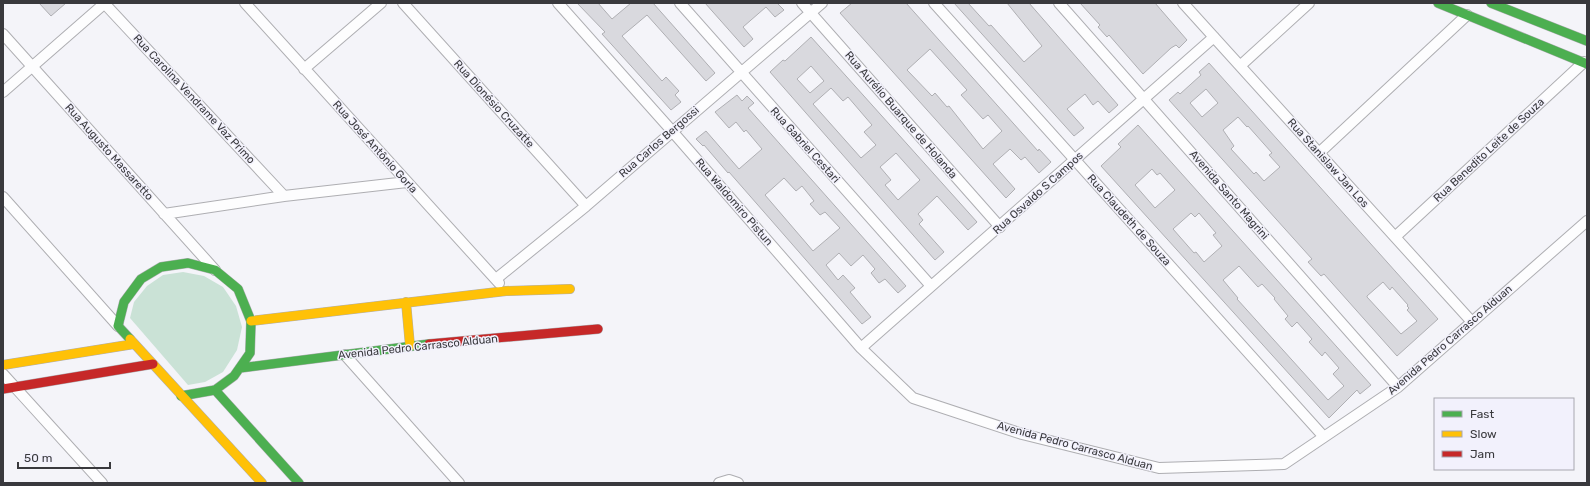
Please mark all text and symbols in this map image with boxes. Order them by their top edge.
street label: Rua Carolina Vendrame Vaz Primo [130,32,258,166]
street label: Rua Aurélio Buarque de Holanda [842,49,960,181]
street label: Rua Dionésio Cruzatte [451,57,537,151]
street label: Rua Benedito Leite de Souza [1431,95,1547,205]
street label: Rua José Antônio Gorla [330,98,420,196]
street label: Rua Augusto Massaretto [62,101,156,203]
street label: Rua Carlos Bergossi [616,104,702,180]
street label: Rua Gabriel Cestari [768,104,842,186]
street label: Rua Stanislaw Jan Los [1285,116,1372,210]
street label: Avenida Santo Magrini [1187,148,1271,242]
street label: Rua Osvaldo S Campos [990,149,1086,237]
street label: Rua Waldomiro Pistun [693,156,775,248]
street label: Rua Claudeth de Souza [1085,172,1173,268]
street label: Avenida Pedro Carrasco Alduan [1385,282,1515,398]
street label: Avenida Pedro Carrasco Alduan [337,332,499,362]
legend [1434,398,1574,470]
text: Fast [1470,407,1494,421]
street label: Avenida Pedro Carrasco Alduan [996,419,1154,473]
text: Slow [1470,427,1497,441]
scale bar [18,444,110,470]
text: Jam [1470,447,1495,461]
text: 50 m [24,451,52,465]

